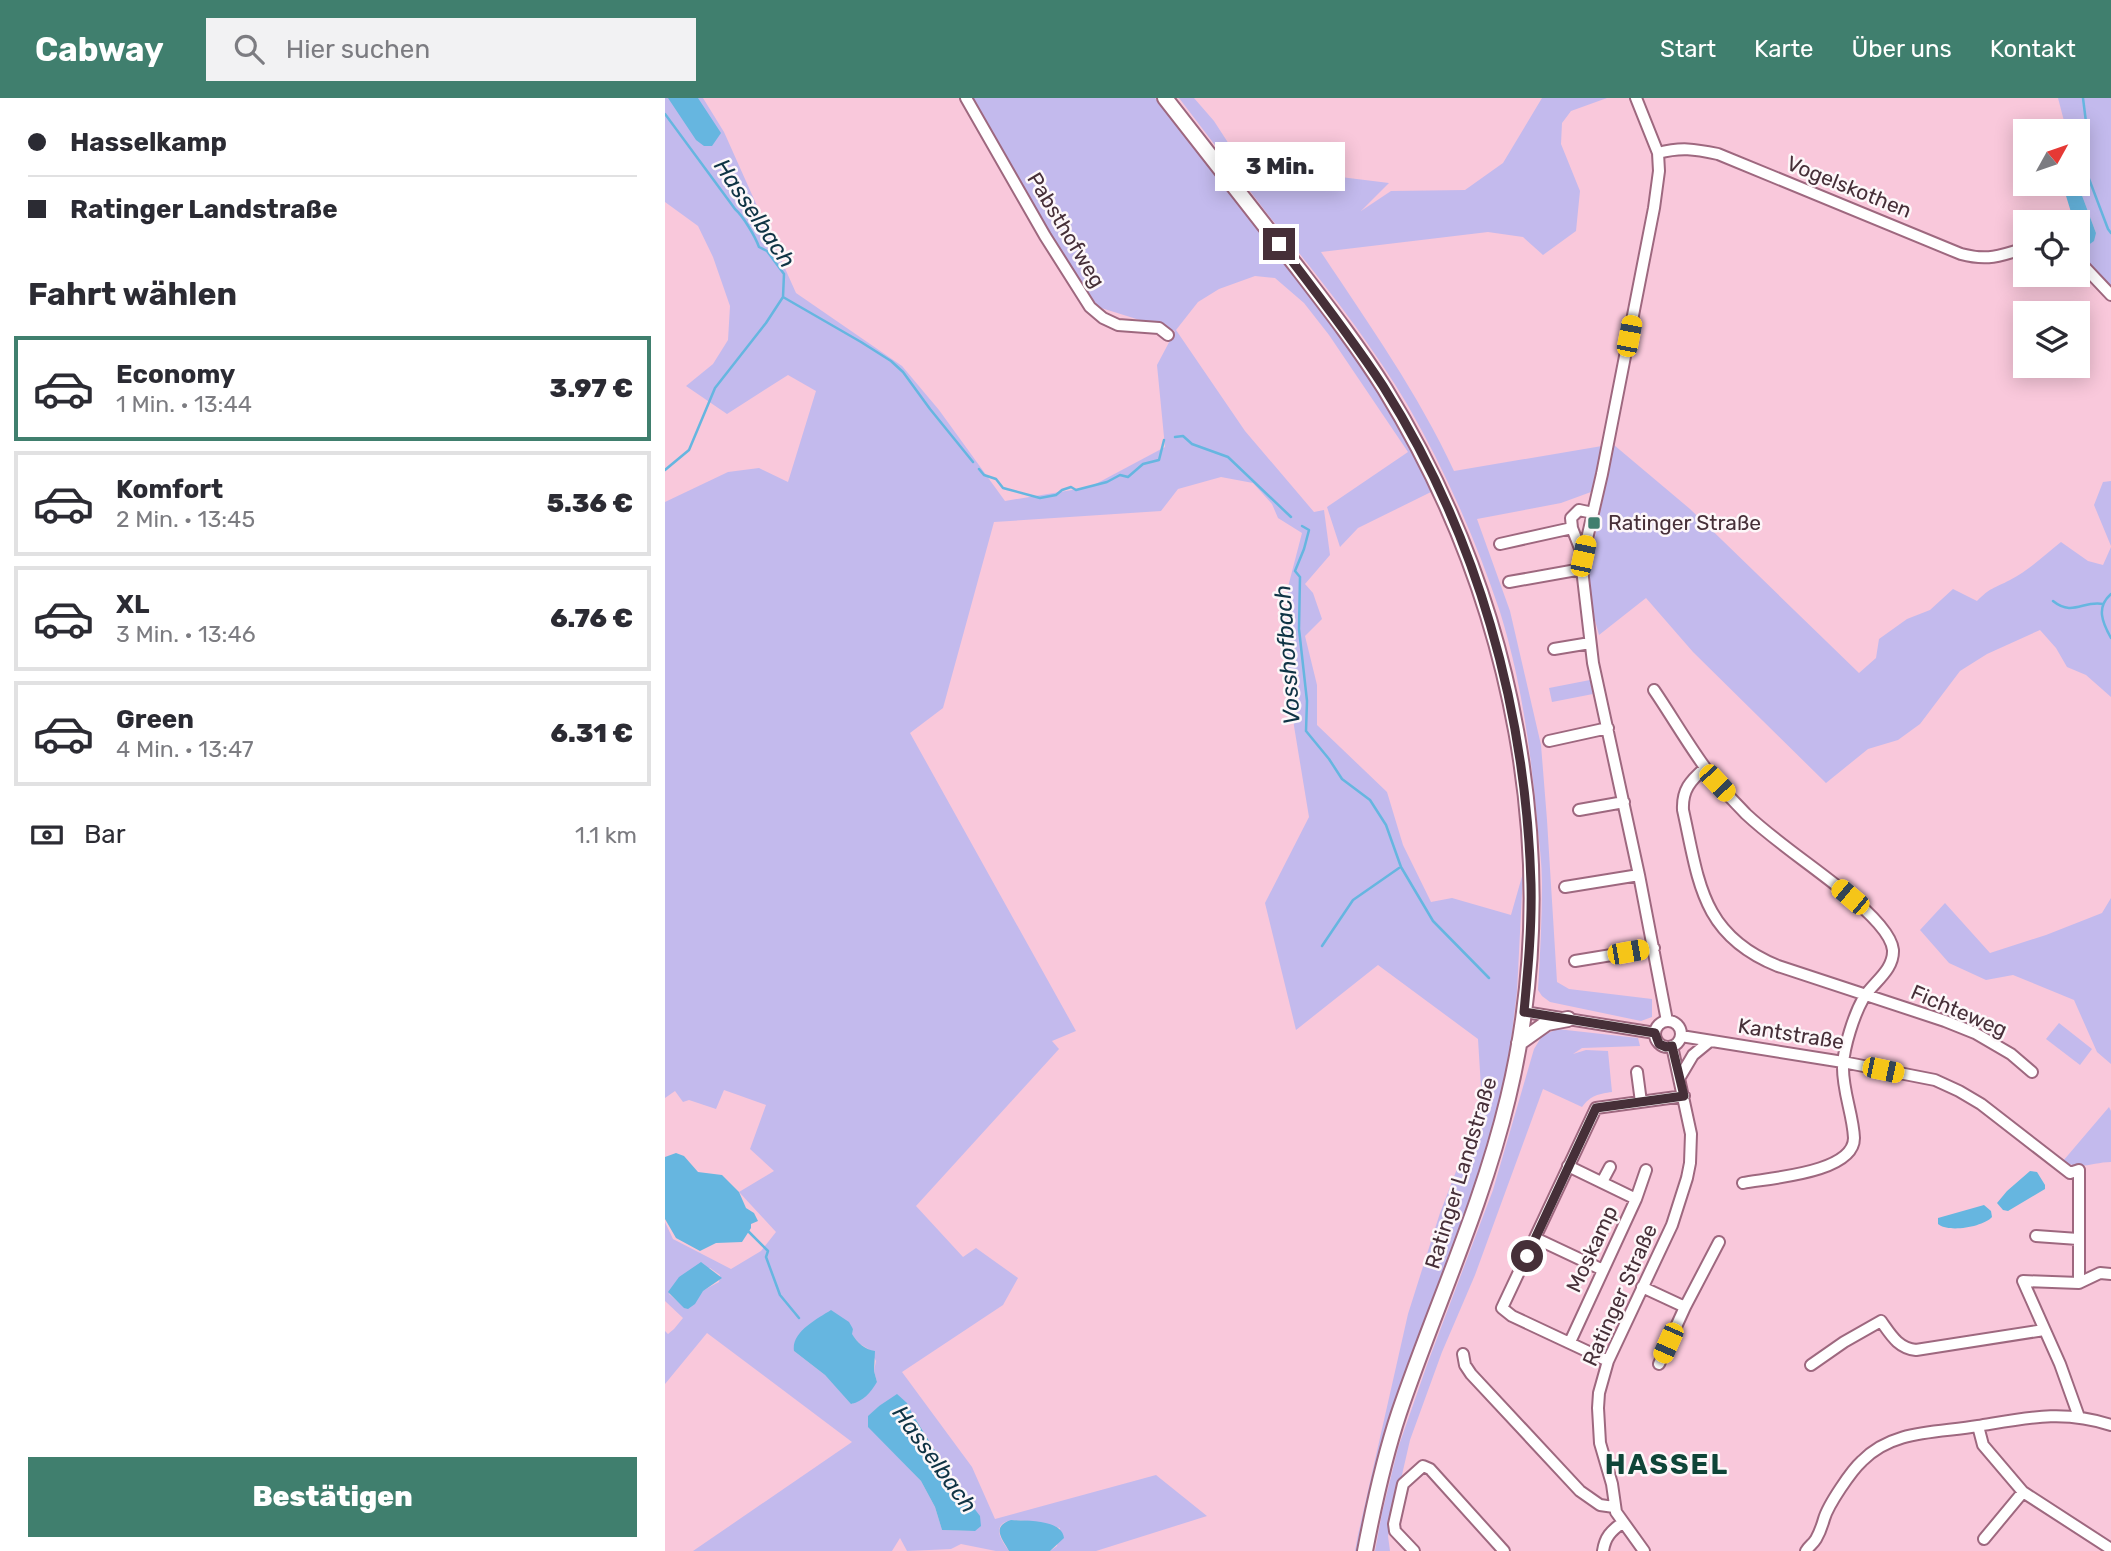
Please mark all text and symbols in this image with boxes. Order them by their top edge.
search box [206,18,696,81]
text: Cabway [35,30,164,69]
icon: search [230,30,268,68]
text: Hier suchen [286,34,430,65]
text: Start [1660,35,1716,63]
text: Karte [1754,35,1814,63]
text: Über uns [1852,35,1952,63]
text: Kontakt [1990,35,2076,63]
north arrow [2013,119,2089,196]
map controls [2013,119,2090,378]
text: Hasselkamp [70,127,227,158]
callout: 3 Min. [1214,142,1344,192]
street label: Vogelskothen [1783,150,1915,223]
text: 3 Min. [1246,152,1314,180]
water label: Hasselbach [708,153,802,273]
street label: Pabsthofweg [1022,168,1111,292]
text: Ratinger Landstraße [70,194,338,225]
button: locate [2013,210,2090,287]
route end [1263,228,1295,260]
text: Fahrt wählen [28,275,237,313]
button: layers [2013,301,2090,378]
car [1615,313,1644,359]
icon: car [32,357,95,420]
text: Economy [116,359,235,390]
text: 3.97 € [550,373,633,404]
text: 1 Min. · 13:44 [116,390,252,418]
icon: car [32,472,95,535]
text: Komfort [116,474,223,505]
text: 5.36 € [547,488,633,519]
text: 2 Min. · 13:45 [116,505,255,533]
place label: Ratinger Straße [1608,510,1761,535]
marker: Ratinger Straße [1586,515,1602,531]
car [1569,533,1598,579]
water label: Vosshofbach [1268,584,1306,726]
icon: car [32,587,95,650]
text: XL [116,589,149,620]
text: 6.76 € [550,603,633,634]
text: 3 Min. · 13:46 [116,620,256,648]
icon: car [32,702,95,765]
text: Green [116,704,194,735]
text: 6.31 € [551,718,633,749]
text: 4 Min. · 13:47 [116,735,254,763]
car [1695,760,1740,806]
icon: cash [28,816,66,854]
text: Bar [84,819,126,850]
text: 1.1 km [575,821,637,849]
car [1828,875,1873,919]
car [1606,938,1651,966]
street label: Fichteweg [1907,979,2011,1042]
street label: Kantstraße [1736,1013,1846,1054]
car [1861,1055,1906,1085]
street label: Ratinger Landstraße [1419,1074,1502,1272]
street label: Moskamp [1561,1201,1622,1296]
street label: Ratinger Straße [1577,1220,1662,1370]
route start [1511,1240,1543,1272]
car [1650,1320,1687,1366]
water label: Hasselbach [887,1400,983,1518]
district label: HASSEL [1605,1448,1729,1481]
button: Bestätigen [28,1457,637,1537]

